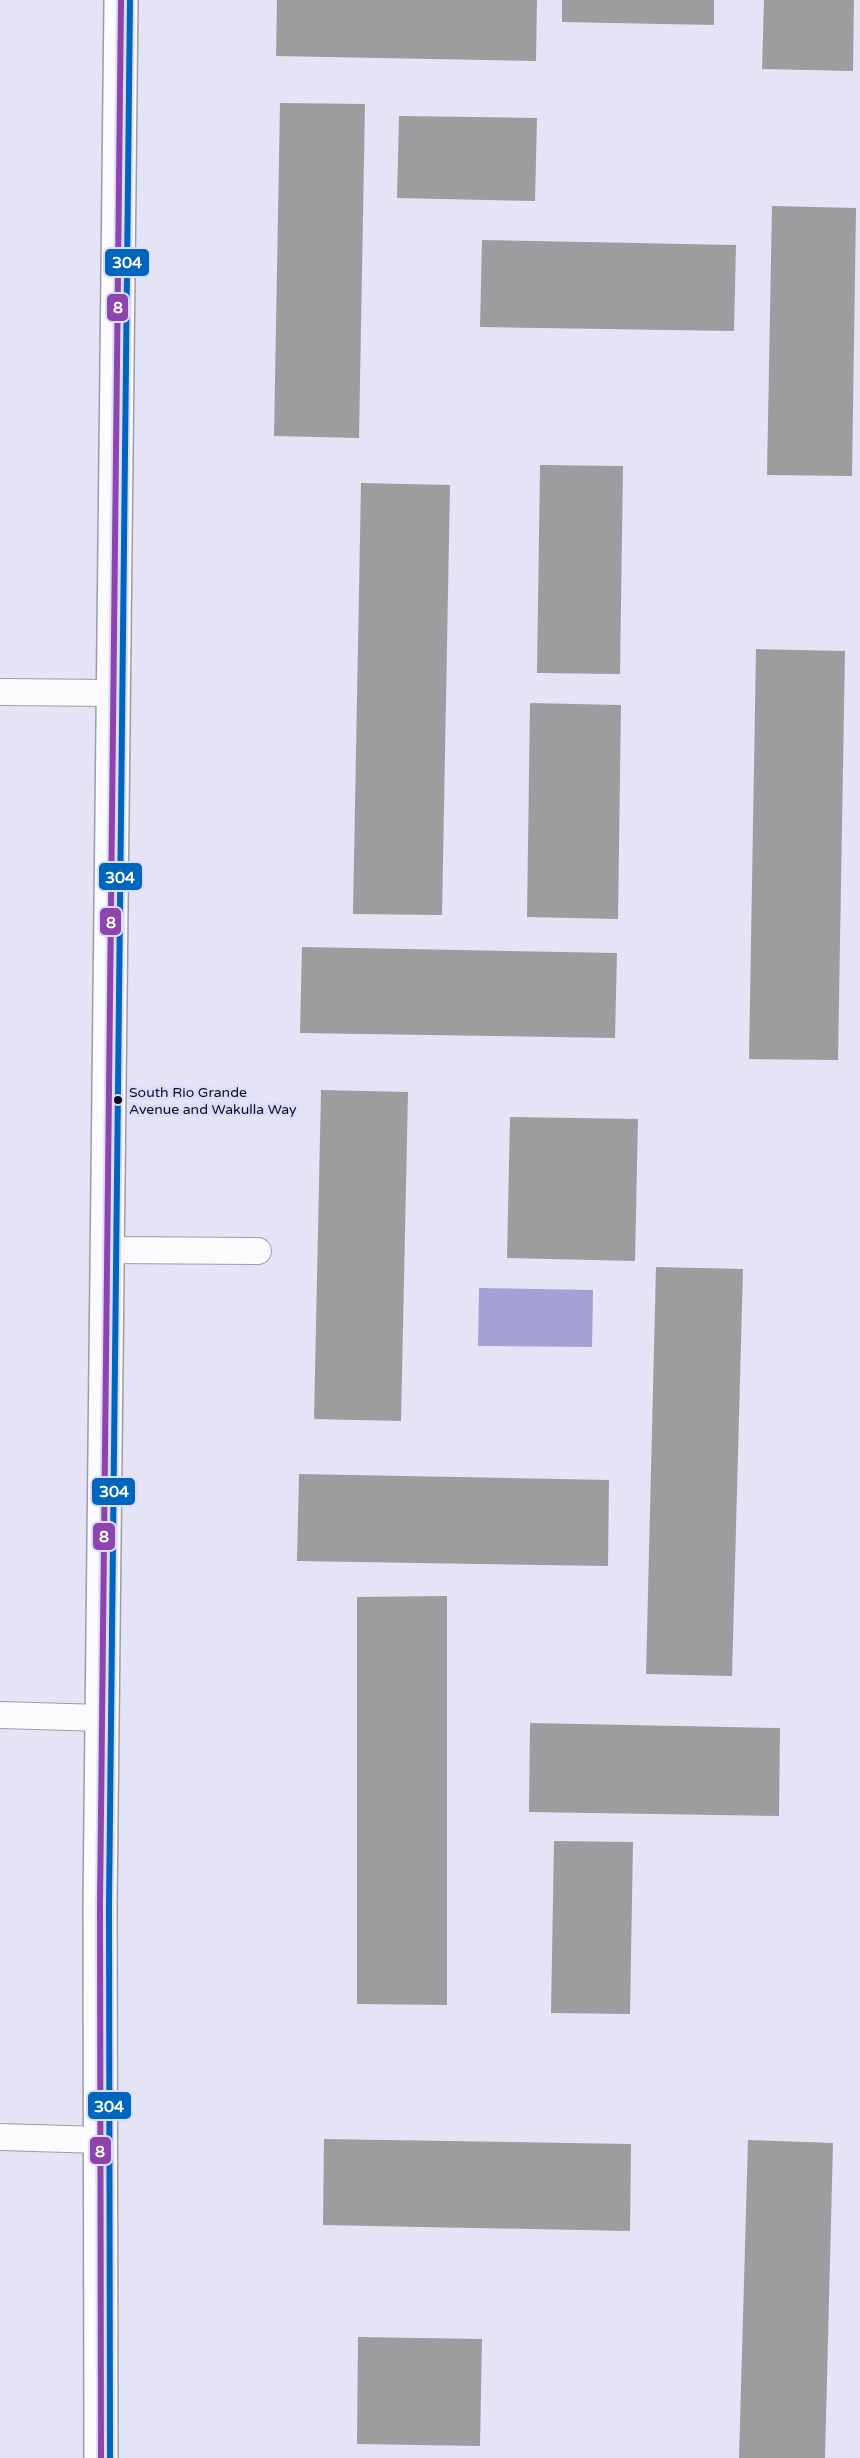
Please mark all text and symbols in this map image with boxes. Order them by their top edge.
line badge: 304 [104,248,150,277]
text: 304 [112,253,142,273]
line badge: 8 [106,293,129,322]
text: 8 [113,298,123,318]
line badge: 304 [98,862,143,891]
text: 304 [105,868,135,888]
line badge: 8 [99,907,122,936]
text: 8 [106,913,116,933]
place label: South Rio Grande Avenue and Wakulla Way [129,1084,297,1118]
marker: South Rio Grande Avenue and Wakulla Way [112,1094,124,1106]
line badge: 304 [91,1477,136,1506]
text: 304 [99,1482,129,1502]
line badge: 8 [92,1522,116,1551]
text: 8 [99,1527,109,1547]
line badge: 304 [87,2091,132,2120]
text: 304 [94,2097,124,2117]
line badge: 8 [89,2136,112,2165]
text: 8 [95,2142,105,2162]

